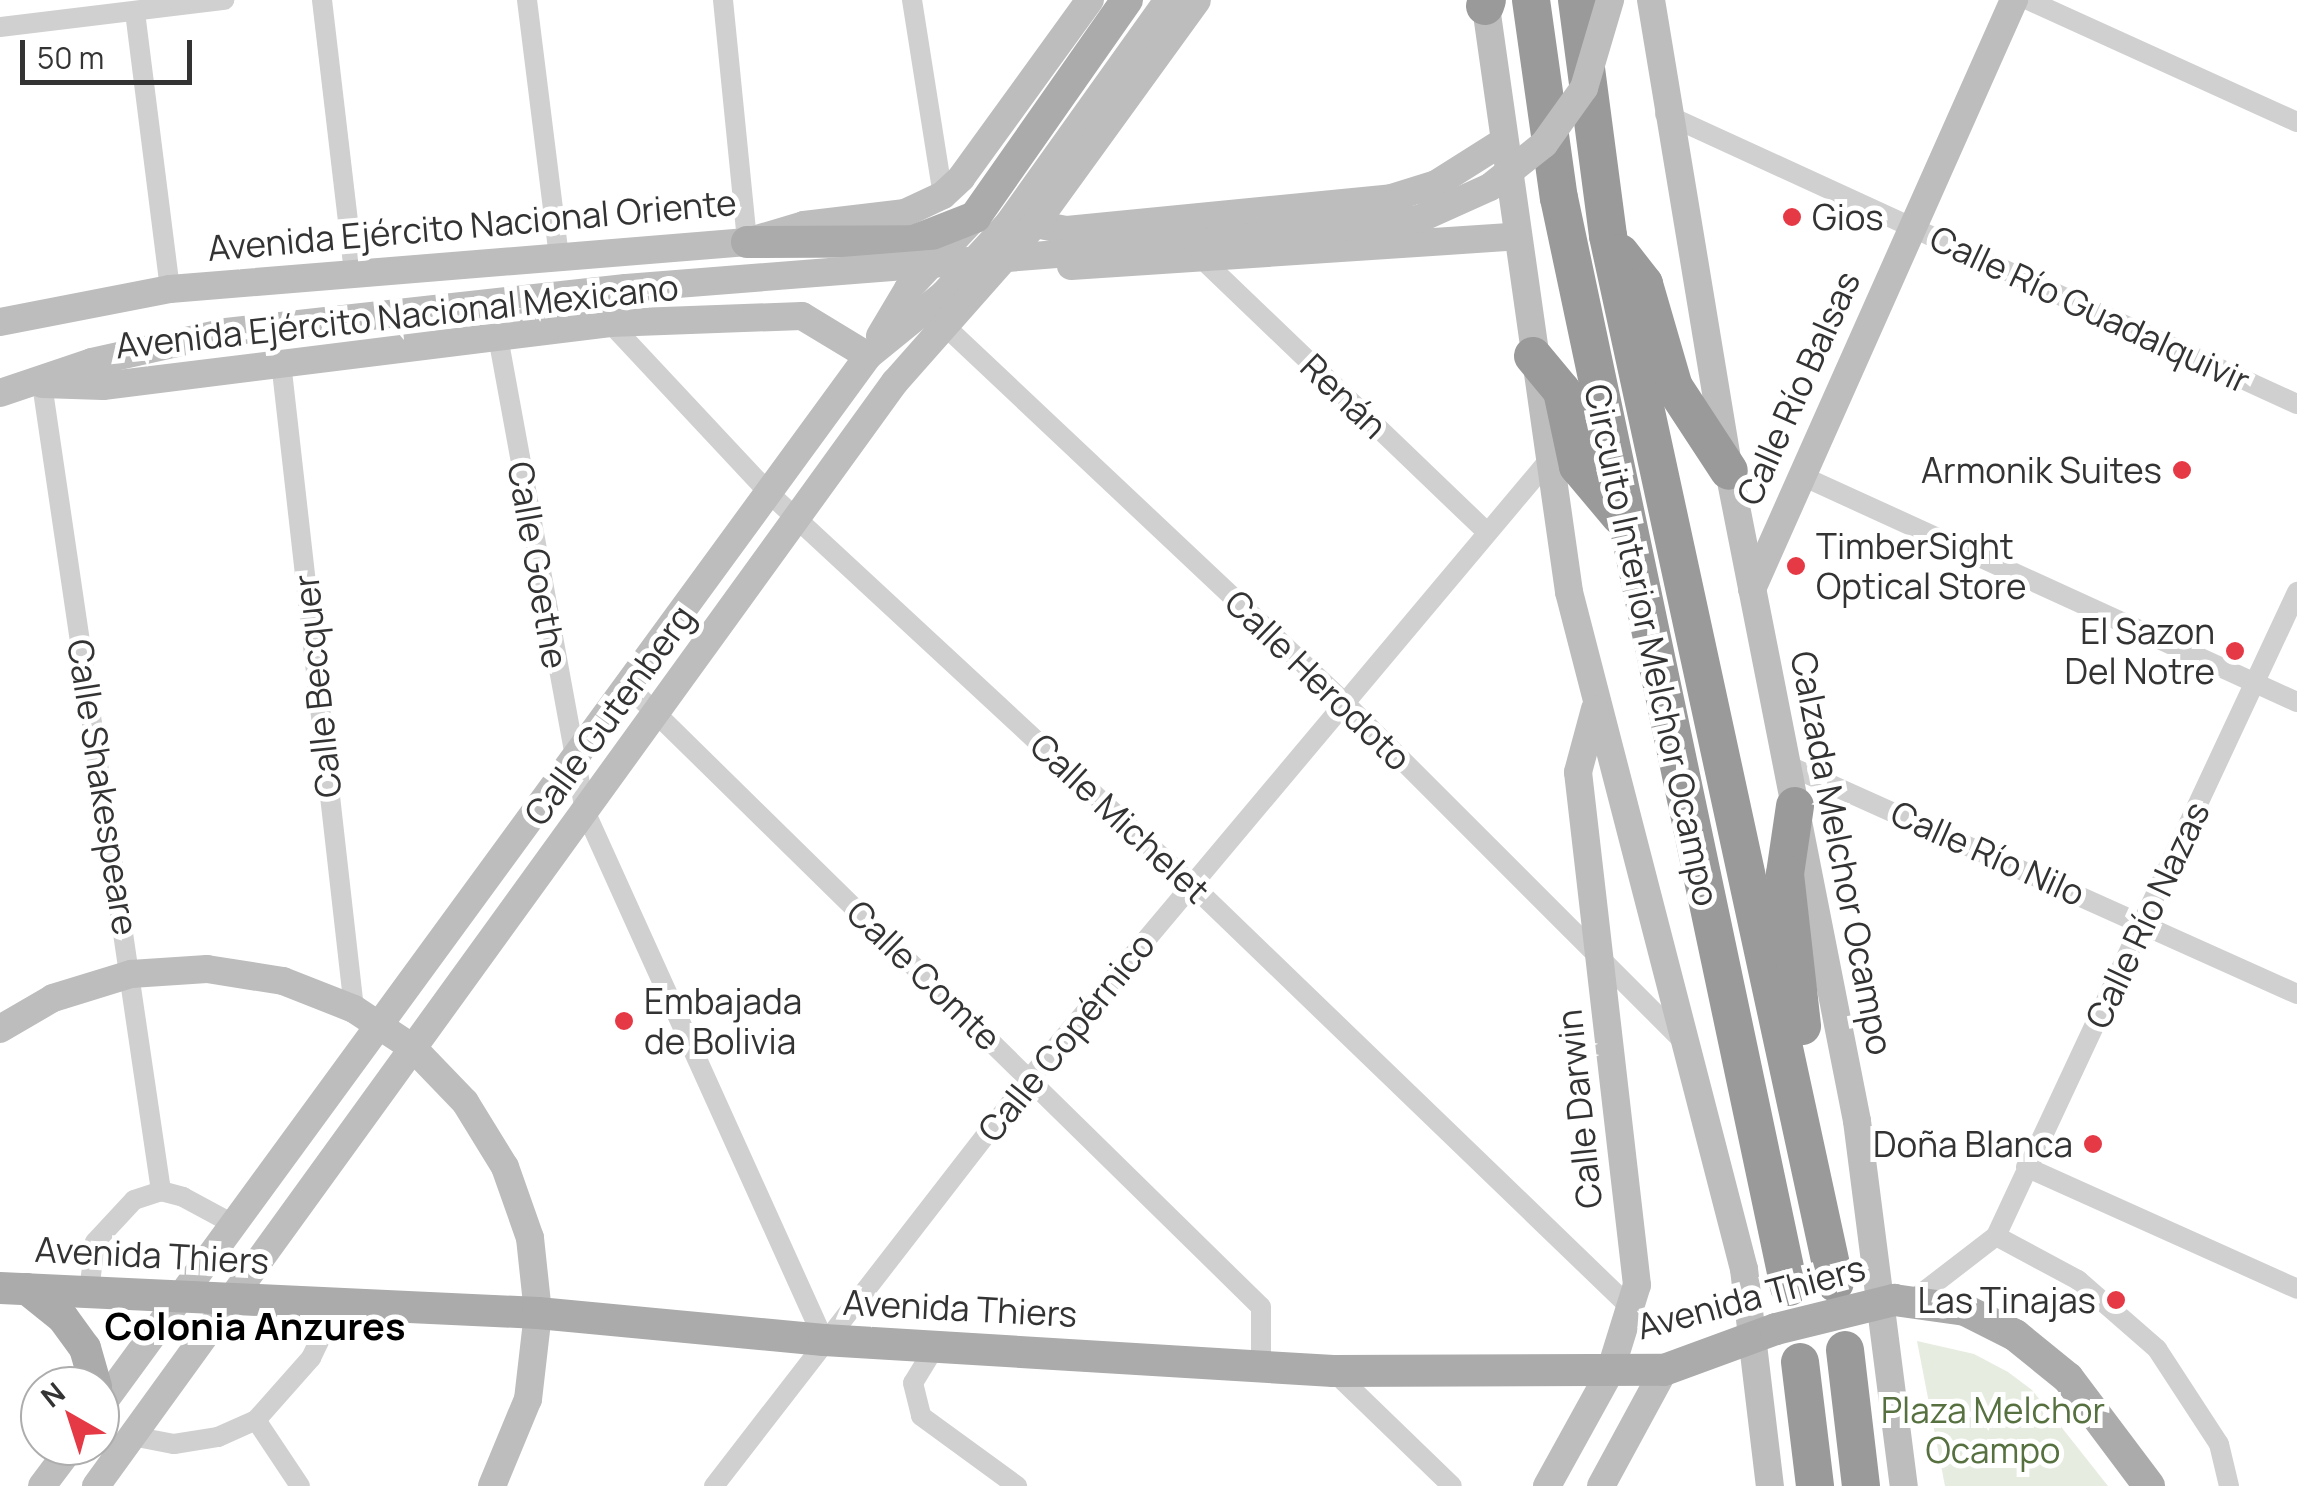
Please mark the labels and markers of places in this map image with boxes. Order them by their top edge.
place label: Gios [1812,196,1884,238]
marker: Gios [1781,206,1803,228]
place label: Armonik Suites [1921,449,2162,491]
marker: Armonik Suites [2171,459,2193,481]
place label: TimberSight Optical Store [1816,525,2026,607]
marker: TimberSight Optical Store [1785,555,1807,577]
place label: El Sazon Del Notre [2064,610,2215,692]
marker: El Sazon Del Notre [2224,640,2246,662]
place label: Embajada de Bolivia [644,980,802,1062]
marker: Embajada de Bolivia [613,1010,635,1032]
place label: Doña Blanca [1873,1123,2073,1165]
marker: Doña Blanca [2082,1133,2104,1155]
place label: Las Tinajas [1917,1279,2096,1321]
marker: Las Tinajas [2105,1289,2127,1311]

